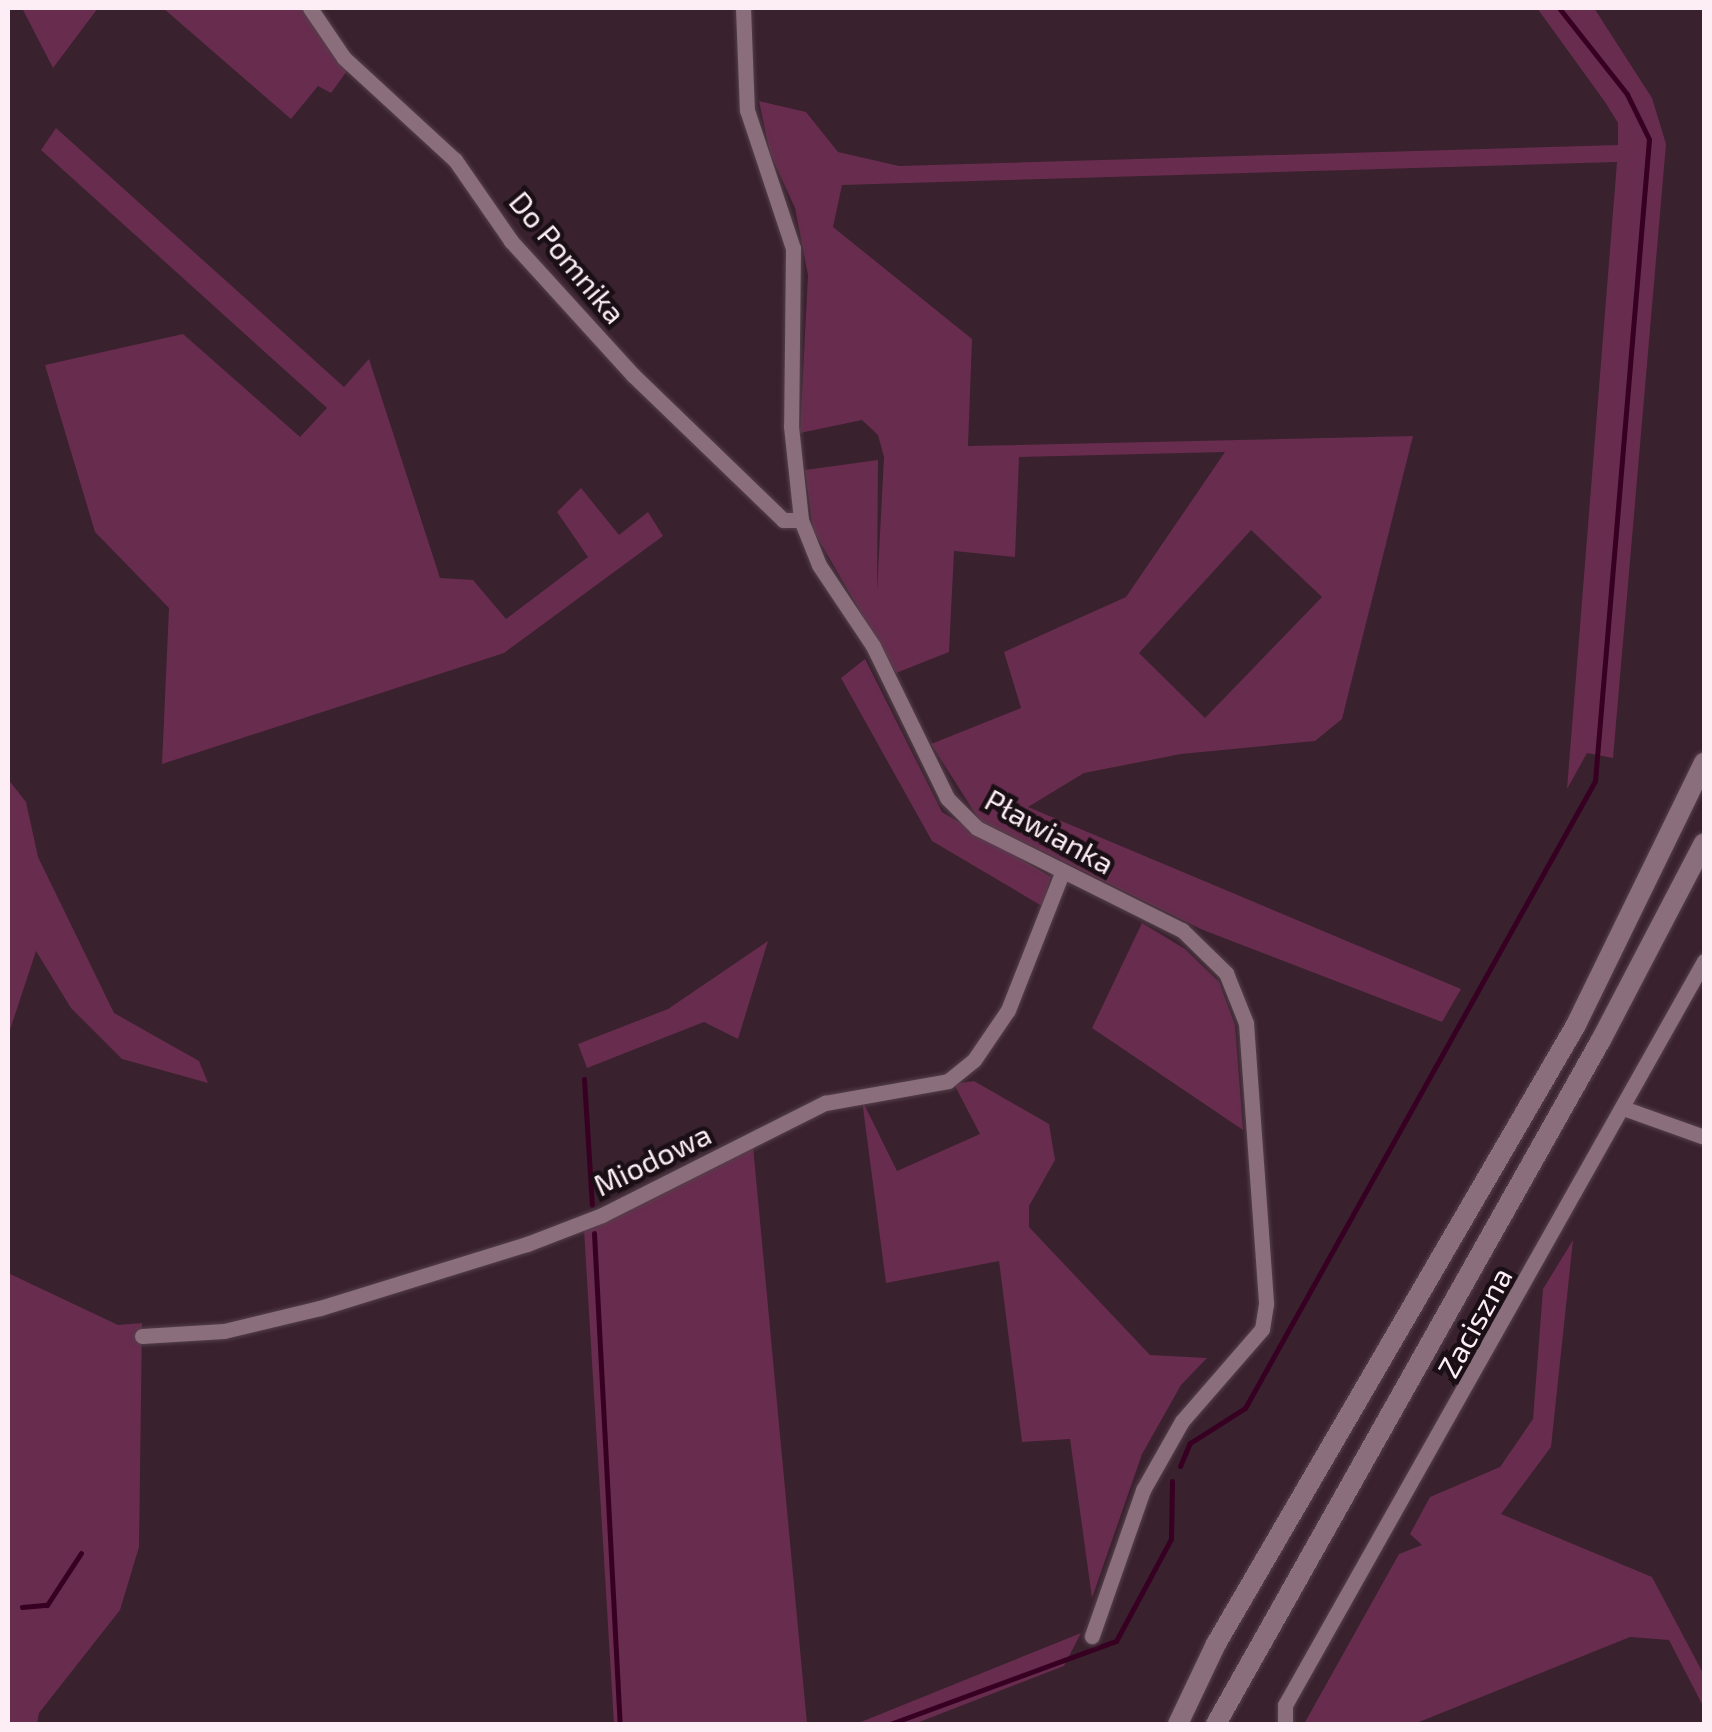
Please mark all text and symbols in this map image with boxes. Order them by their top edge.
street label: Do Pomnika [502,184,634,330]
street label: Pławianka [979,781,1121,881]
street label: Miodowa [587,1115,717,1203]
street label: Zaciszna [1429,1261,1519,1383]

